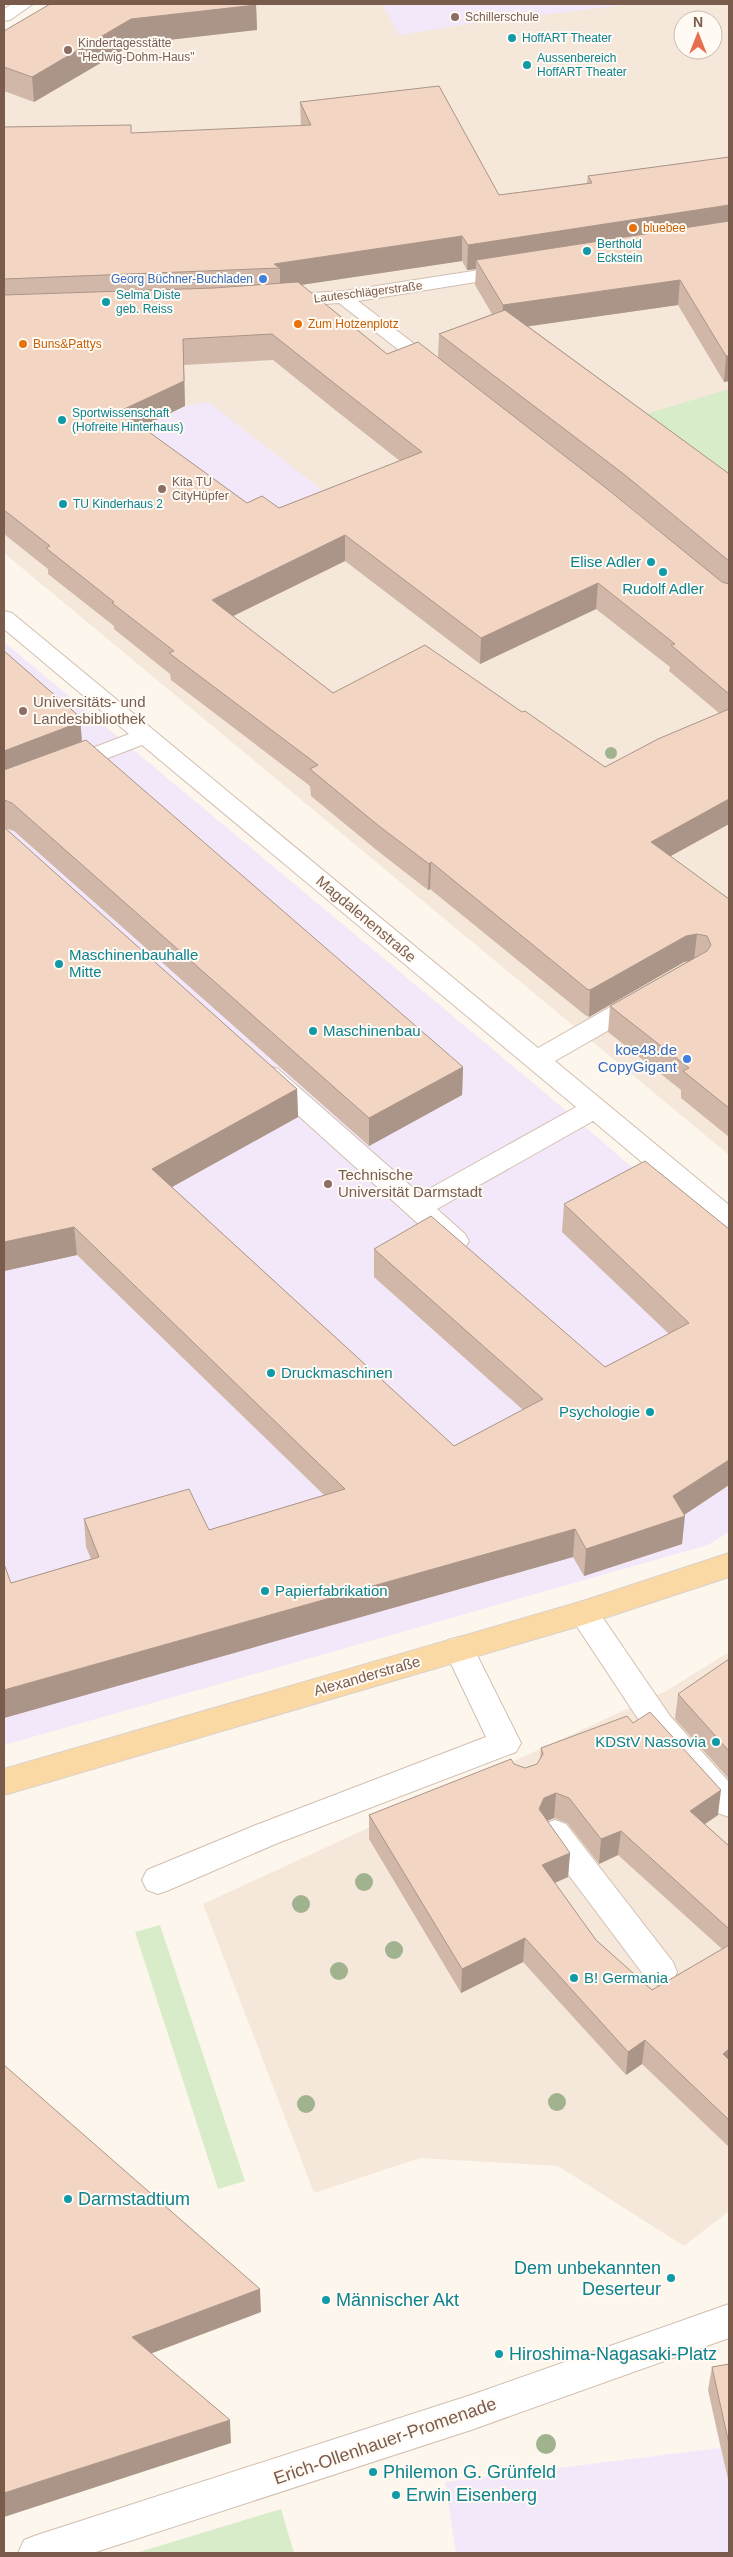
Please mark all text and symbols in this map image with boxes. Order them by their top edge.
place label: Schillerschule [465,10,539,24]
north arrow [673,10,723,60]
marker: Schillerschule [449,11,461,23]
text: N [693,14,703,30]
place label: HoffART Theater [522,31,612,45]
marker: HoffART Theater [506,32,518,44]
place label: Kindertagesstätte "Hedwig-Dohm-Haus" [78,36,195,64]
marker: Kindertagesstätte "Hedwig-Dohm-Haus" [62,44,74,56]
place label: Aussenbereich HoffART Theater [537,51,627,79]
marker: Aussenbereich HoffART Theater [521,59,533,71]
place label: bluebee [643,221,686,235]
marker: bluebee [627,222,639,234]
place label: Berthold Eckstein [597,237,642,265]
marker: Berthold Eckstein [581,245,593,257]
place label: Georg Büchner-Buchladen [111,272,253,286]
marker: Georg Büchner-Buchladen [257,273,269,285]
street label: Lauteschlägerstraße [313,278,423,306]
place label: Selma Diste geb. Reiss [116,288,181,316]
marker: Selma Diste geb. Reiss [100,296,112,308]
place label: Zum Hotzenplotz [308,317,399,331]
marker: Zum Hotzenplotz [292,318,304,330]
place label: Buns&Pattys [33,337,102,351]
marker: Buns&Pattys [17,338,29,350]
place label: Sportwissenschaft (Hofreite Hinterhaus) [72,406,183,434]
marker: Sportwissenschaft (Hofreite Hinterhaus) [56,414,68,426]
place label: Kita TU CityHüpfer [172,475,229,503]
marker: Kita TU CityHüpfer [156,483,168,495]
place label: TU Kinderhaus 2 [73,497,163,511]
marker: TU Kinderhaus 2 [57,498,69,510]
place label: Elise Adler [570,553,641,570]
marker: Elise Adler [645,556,657,568]
marker: Rudolf Adler [657,566,669,578]
place label: Rudolf Adler [622,580,704,597]
place label: Universitäts- und Landesbibliothek [33,693,146,727]
marker: Universitäts- und Landesbibliothek [17,705,29,717]
street label: Magdalenenstraße [313,872,420,965]
place label: Maschinenbauhalle Mitte [69,946,198,980]
marker: Maschinenbauhalle Mitte [53,958,65,970]
place label: Maschinenbau [323,1022,421,1039]
marker: Maschinenbau [307,1025,319,1037]
place label: koe48.de CopyGigant [598,1041,678,1075]
marker: koe48.de CopyGigant [681,1053,693,1065]
place label: Technische Universität Darmstadt [338,1166,483,1200]
marker: Technische Universität Darmstadt [322,1178,334,1190]
place label: Druckmaschinen [281,1364,393,1381]
marker: Druckmaschinen [265,1367,277,1379]
place label: Psychologie [559,1403,640,1420]
marker: Psychologie [644,1406,656,1418]
place label: Papierfabrikation [275,1582,388,1599]
marker: Papierfabrikation [259,1585,271,1597]
street label: Alexanderstraße [312,1652,422,1699]
place label: KDStV Nassovia [595,1733,707,1750]
marker: KDStV Nassovia [710,1736,722,1748]
place label: B! Germania [584,1969,669,1986]
marker: B! Germania [568,1972,580,1984]
place label: Darmstadtium [78,2189,190,2209]
marker: Darmstadtium [62,2193,74,2205]
place label: Dem unbekannten Deserteur [514,2258,661,2299]
marker: Dem unbekannten Deserteur [665,2272,677,2284]
place label: Männischer Akt [336,2290,459,2310]
marker: Männischer Akt [320,2294,332,2306]
place label: Hiroshima-Nagasaki-Platz [509,2344,717,2364]
marker: Hiroshima-Nagasaki-Platz [493,2348,505,2360]
street label: Erich-Ollenhauer-Promenade [271,2393,499,2489]
place label: Philemon G. Grünfeld [383,2462,556,2482]
marker: Philemon G. Grünfeld [367,2466,379,2478]
place label: Erwin Eisenberg [406,2485,537,2505]
marker: Erwin Eisenberg [390,2489,402,2501]

